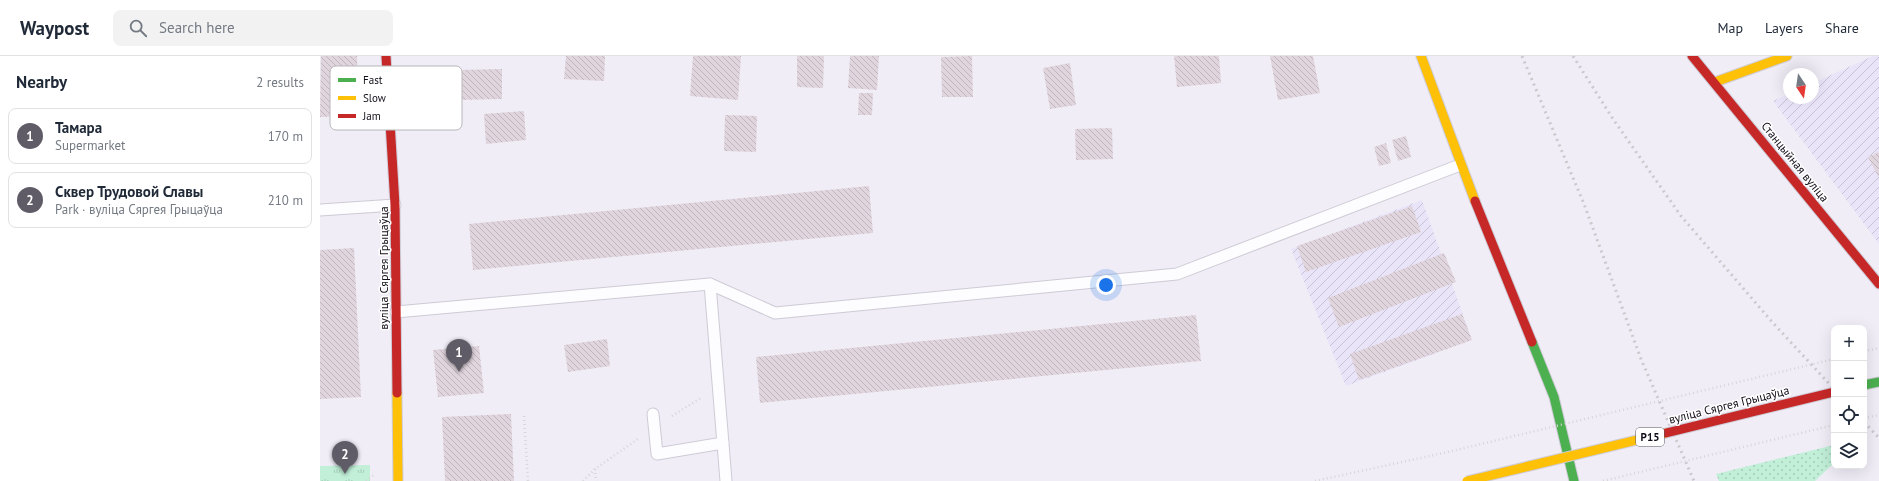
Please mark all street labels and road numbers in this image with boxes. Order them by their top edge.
street label: Станцыйная вуліца [1758,119,1832,205]
street label: вуліца Сяргея Грыцаўца [376,206,391,330]
street label: вуліца Сяргея Грыцаўца [1667,382,1791,427]
road number: Р15 [1636,428,1664,446]

